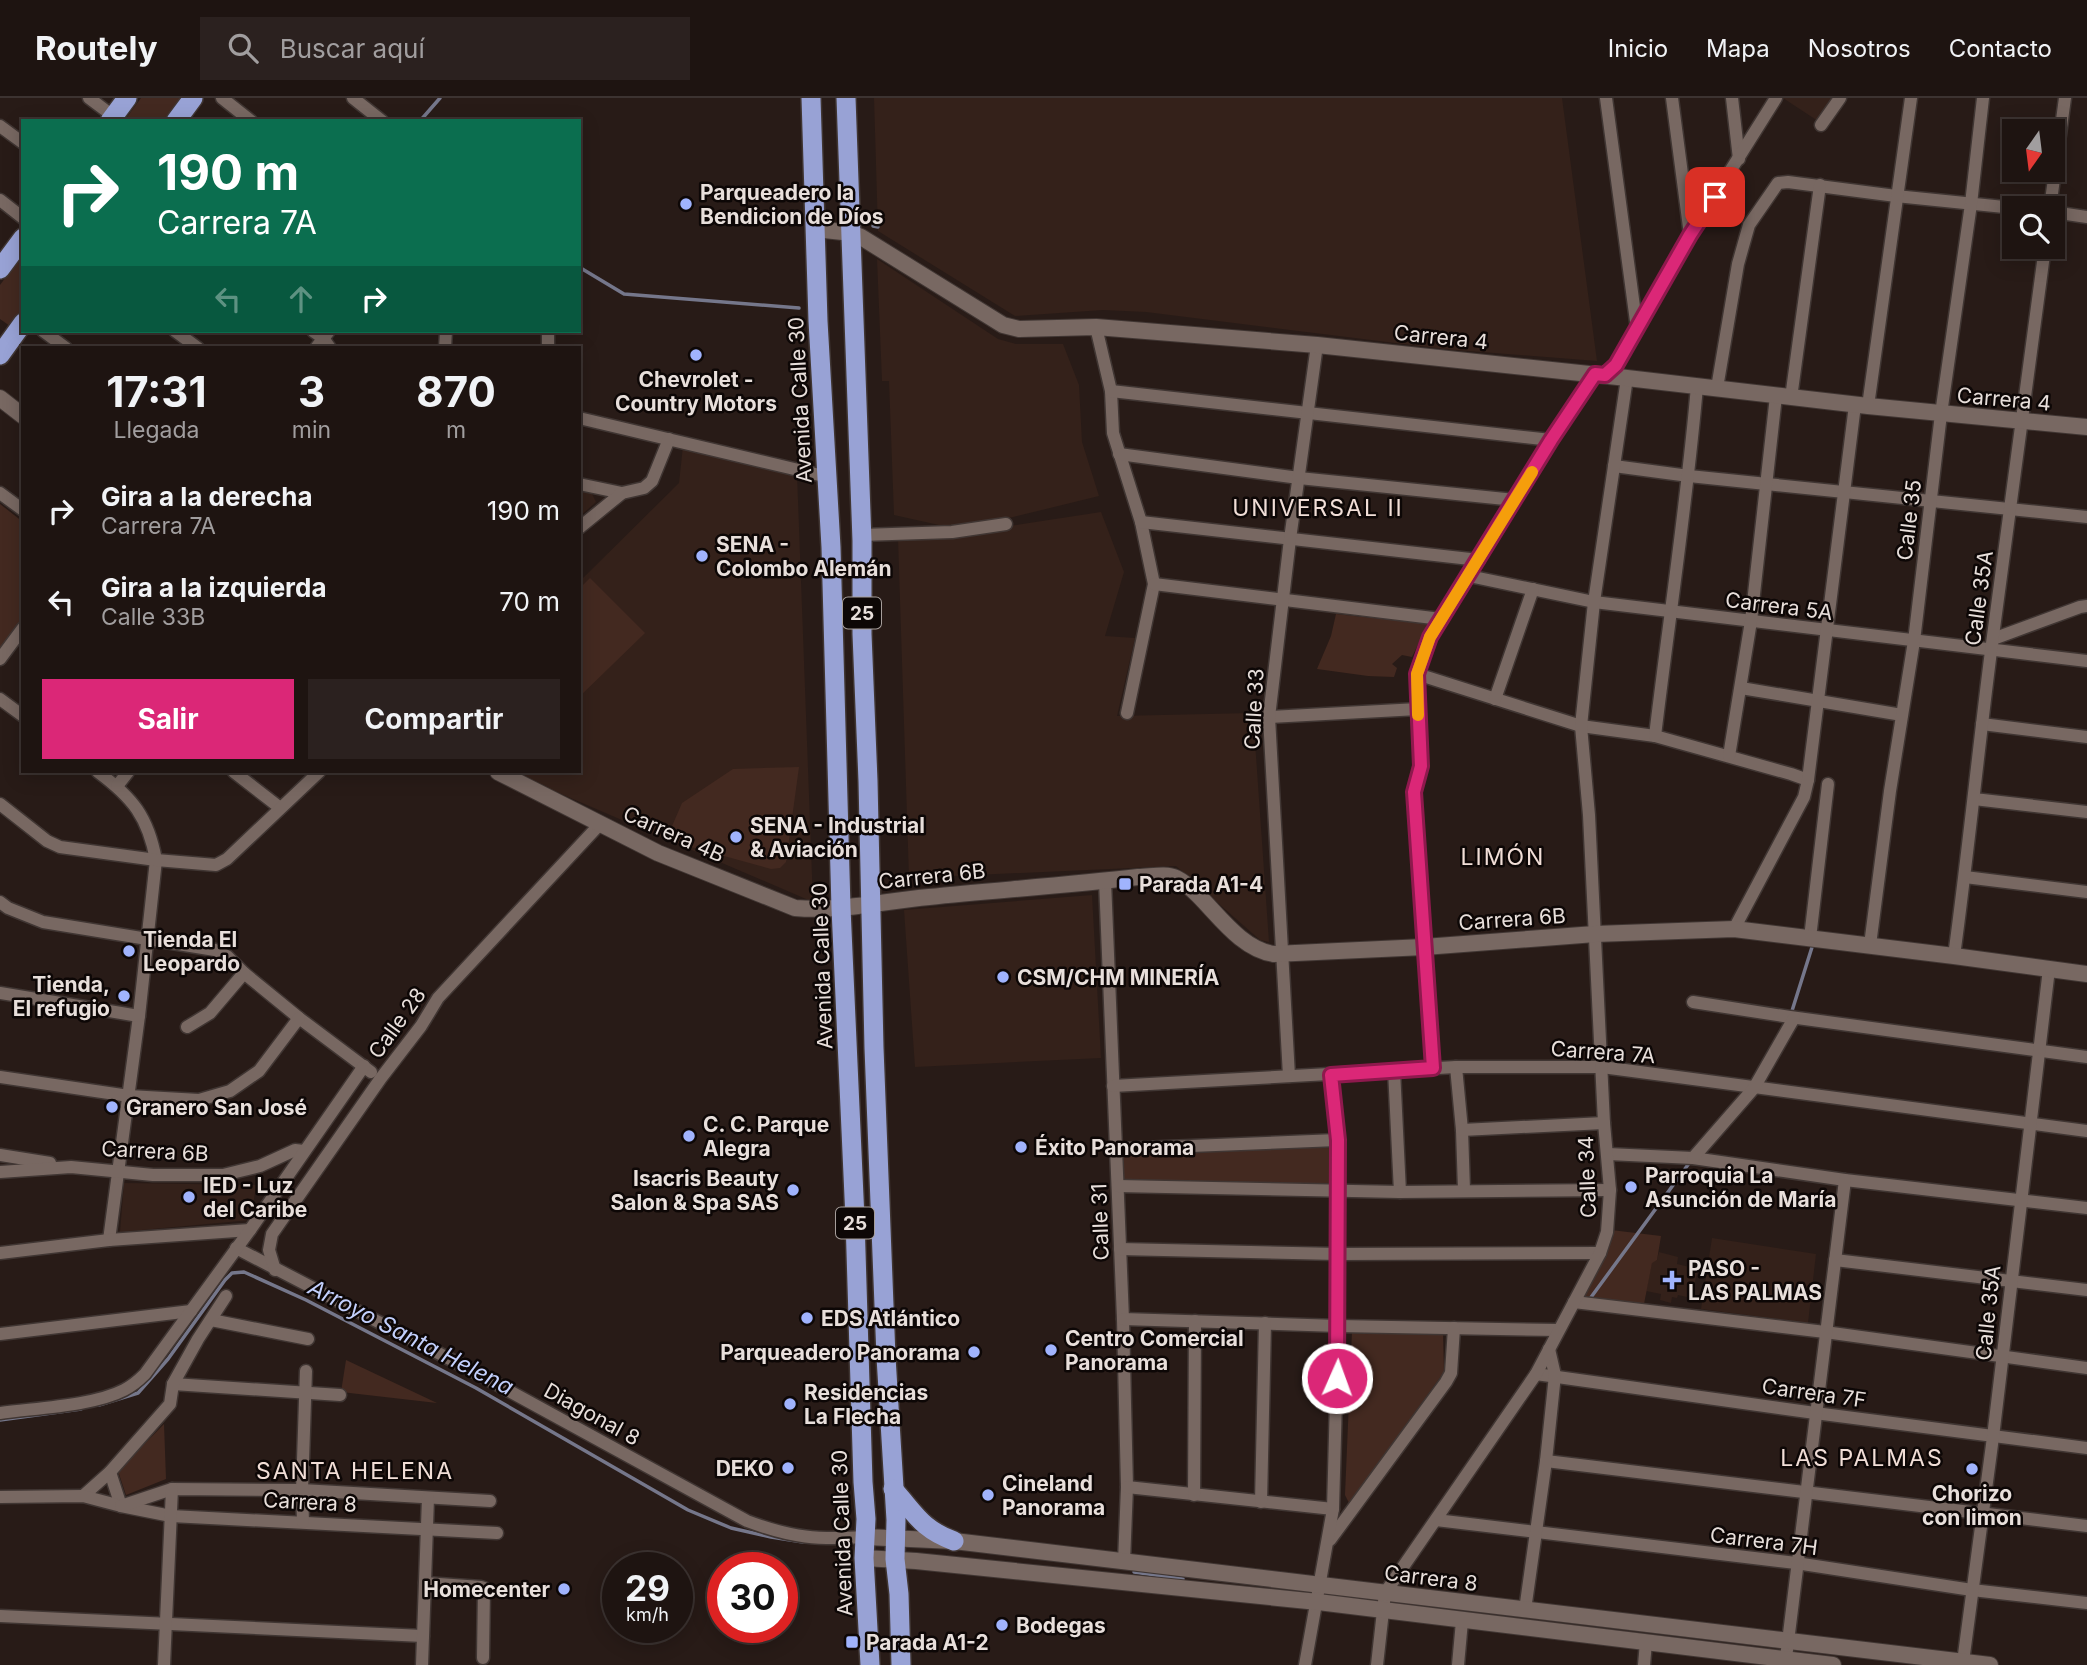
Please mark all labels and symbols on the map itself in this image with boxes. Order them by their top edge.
north arrow [2002,119,2065,182]
pin [1685,167,1745,227]
place label: Parqueadero la Bendicion de Díos [700,180,884,229]
marker: Parqueadero la Bendicion de Díos [678,196,694,212]
street label: Avenida Calle 30 [783,316,817,484]
street label: Carrera 4 [1393,320,1489,354]
marker: Chevrolet - Country Motors [688,347,704,363]
place label: Chevrolet - Country Motors [615,367,777,416]
street label: Carrera 4 [1956,382,2052,416]
street label: Calle 35 [1892,478,1926,562]
district label: UNIVERSAL II [1232,494,1404,522]
place label: SENA - Colombo Alemán [716,532,892,581]
marker: SENA - Colombo Alemán [694,548,710,564]
street label: Calle 35A [1960,549,1998,647]
street label: Carrera 5A [1724,587,1834,625]
road number: 25 [843,598,881,628]
street label: Calle 33 [1239,668,1269,750]
street label: Carrera 4B [620,801,728,867]
place label: SENA - Industrial & Aviación [750,813,925,862]
marker: SENA - Industrial & Aviación [728,829,744,845]
district label: LIMÓN [1461,843,1545,871]
street label: Carrera 6B [877,858,987,894]
place label: Parada A1-4 [1139,872,1263,897]
marker: Parada A1-4 [1117,876,1133,892]
street label: Avenida Calle 30 [807,882,837,1050]
street label: Carrera 6B [1457,903,1567,935]
place label: Tienda El Leopardo [143,927,240,976]
marker: Tienda El Leopardo [121,943,137,959]
place label: CSM/CHM MINERÍA [1017,964,1220,990]
marker: CSM/CHM MINERÍA [995,969,1011,985]
place label: Tienda, El refugio [13,972,110,1021]
street label: Calle 28 [363,983,431,1063]
marker: Tienda, El refugio [116,988,132,1004]
street label: Carrera 7A [1550,1036,1656,1068]
place label: Granero San José [126,1095,307,1120]
marker: Granero San José [104,1099,120,1115]
place label: C. C. Parque Alegra [703,1112,829,1161]
marker: C. C. Parque Alegra [681,1128,697,1144]
place label: Éxito Panorama [1035,1134,1194,1160]
street label: Carrera 6B [101,1136,209,1166]
street label: Calle 34 [1573,1136,1601,1218]
marker: Éxito Panorama [1013,1139,1029,1155]
place label: Parroquia La Asunción de María [1645,1163,1836,1212]
place label: Isacris Beauty Salon & Spa SAS [610,1166,779,1215]
place label: IED - Luz del Caribe [203,1173,307,1222]
marker: Parroquia La Asunción de María [1623,1179,1639,1195]
marker: Isacris Beauty Salon & Spa SAS [785,1182,801,1198]
street label: Calle 31 [1086,1183,1114,1261]
marker: IED - Luz del Caribe [181,1189,197,1205]
road number: 25 [836,1208,874,1238]
place label: PASO - LAS PALMAS [1688,1256,1822,1305]
street label: Calle 35A [1971,1264,2005,1362]
marker: PASO - LAS PALMAS [1662,1270,1682,1290]
water label: Arroyo Santa Helena [303,1273,518,1401]
place label: EDS Atlántico [821,1306,960,1331]
marker: EDS Atlántico [799,1310,815,1326]
place label: Centro Comercial Panorama [1065,1326,1244,1375]
place label: Parqueadero Panorama [720,1340,960,1365]
position arrow [1300,1341,1374,1415]
marker: Centro Comercial Panorama [1043,1342,1059,1358]
marker: Parqueadero Panorama [966,1344,982,1360]
street label: Carrera 7F [1760,1373,1868,1413]
street label: Diagonal 8 [540,1377,644,1451]
place label: Residencias La Flecha [804,1380,928,1429]
marker: Residencias La Flecha [782,1396,798,1412]
district label: LAS PALMAS [1780,1444,1944,1472]
street label: Avenida Calle 30 [827,1449,857,1617]
place label: DEKO [716,1456,774,1481]
district label: SANTA HELENA [256,1457,454,1485]
marker: DEKO [780,1460,796,1476]
marker: Chorizo con limon [1964,1461,1980,1477]
place label: Cineland Panorama [1002,1471,1105,1520]
place label: Chorizo con limon [1922,1481,2022,1530]
street label: Carrera 8 [263,1487,357,1517]
marker: Cineland Panorama [980,1487,996,1503]
street label: Carrera 7H [1709,1522,1819,1560]
speed limit sign: 30 [707,1552,798,1643]
street label: Carrera 8 [1383,1560,1479,1596]
place label: Homecenter [423,1577,550,1602]
marker: Homecenter [556,1581,572,1597]
place label: Bodegas [1016,1613,1106,1638]
marker: Bodegas [994,1617,1010,1633]
place label: Parada A1-2 [866,1630,989,1655]
marker: Parada A1-2 [844,1634,860,1650]

